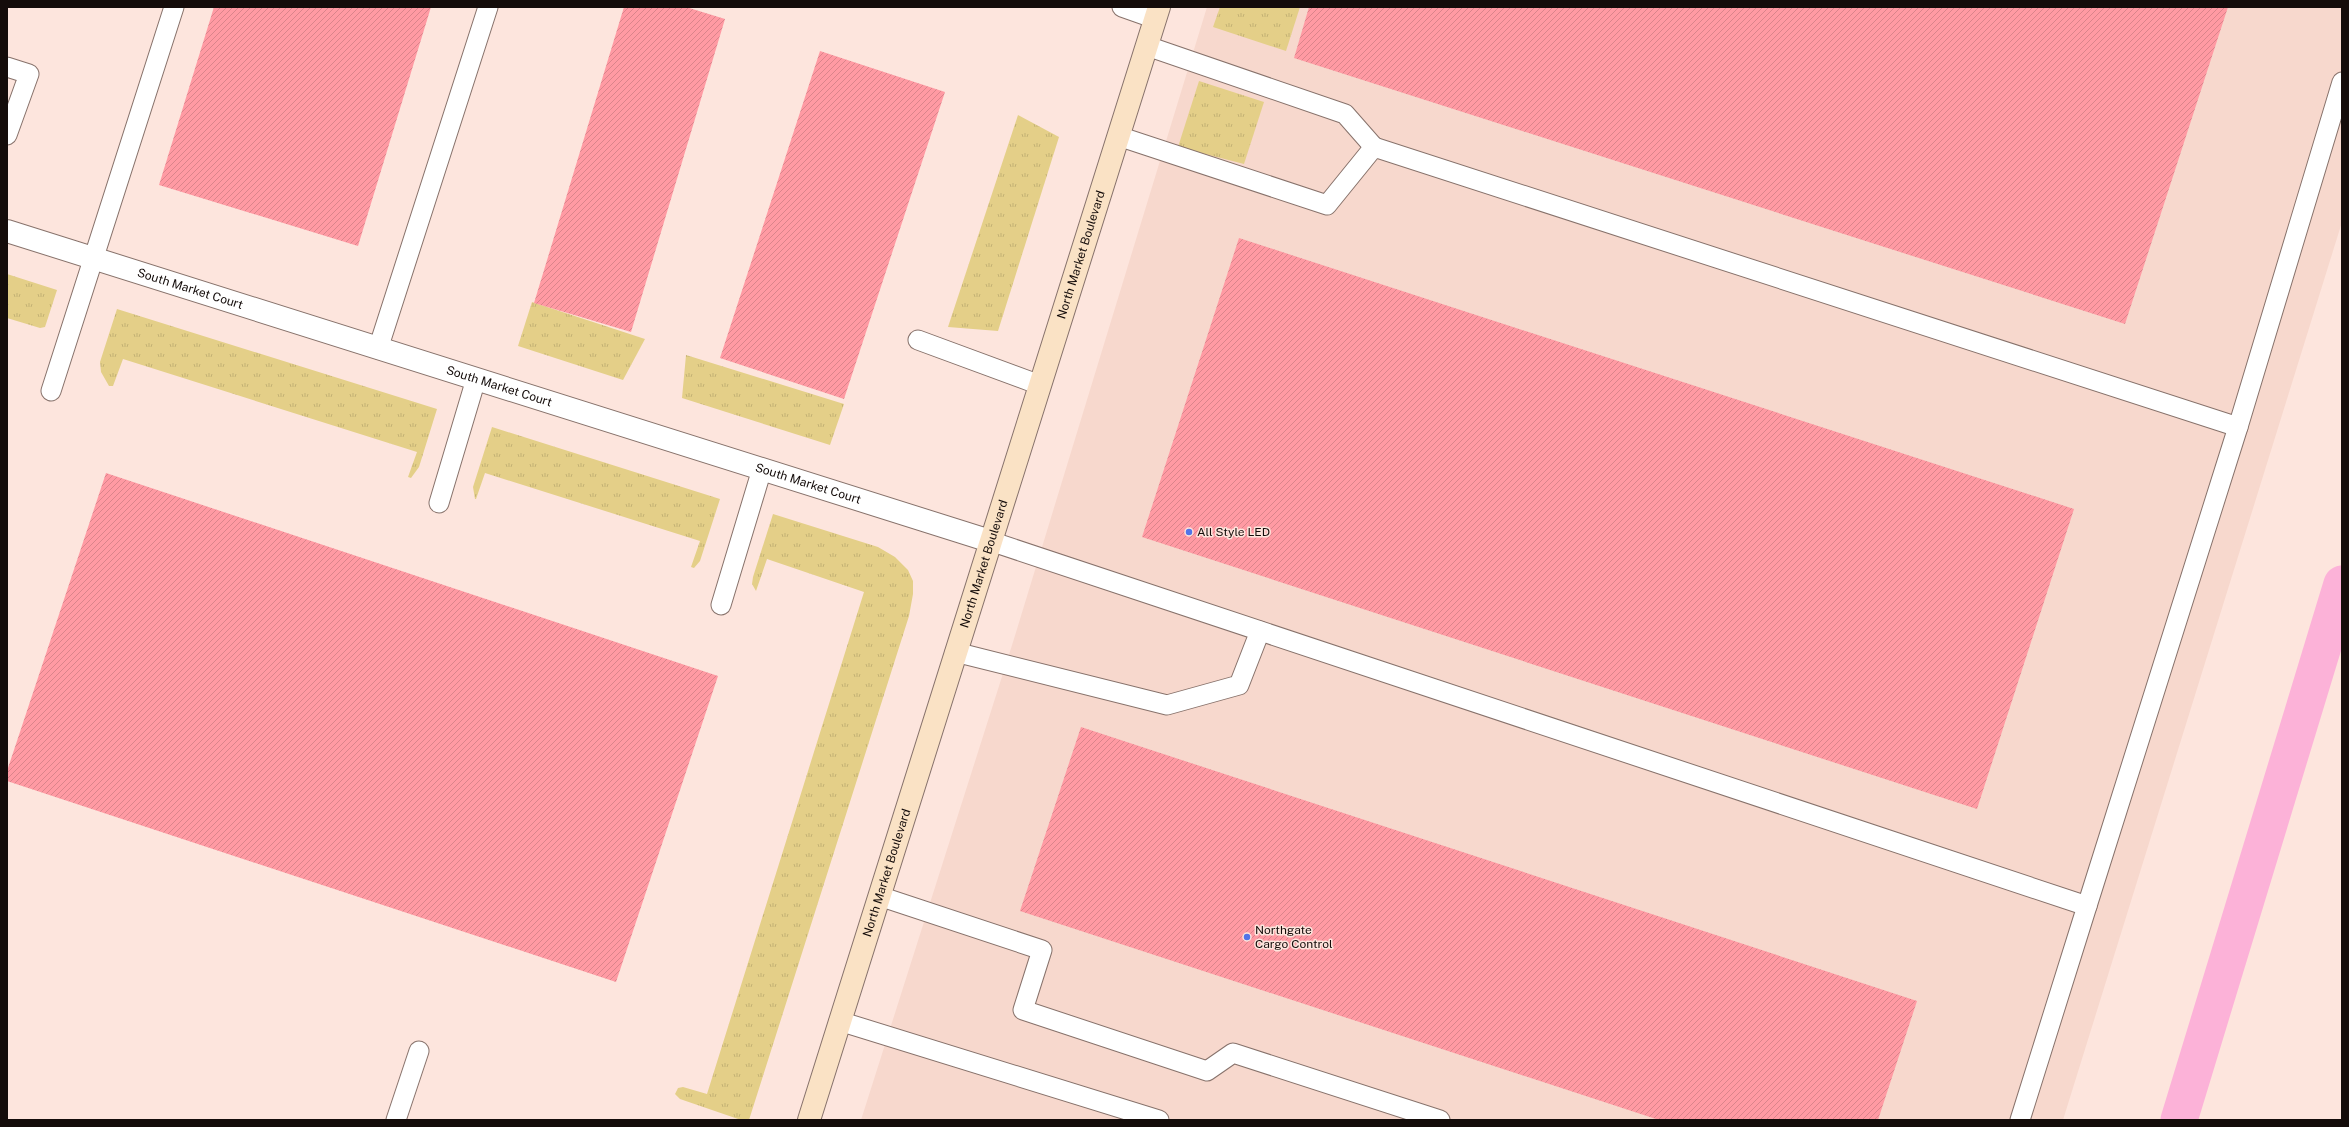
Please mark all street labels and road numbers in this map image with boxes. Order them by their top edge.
street label: North Market Boulevard [1054,189,1108,321]
street label: South Market Court [136,266,245,312]
street label: South Market Court [445,363,554,410]
street label: South Market Court [754,460,863,507]
street label: North Market Boulevard [957,498,1011,630]
street label: North Market Boulevard [860,807,913,939]

